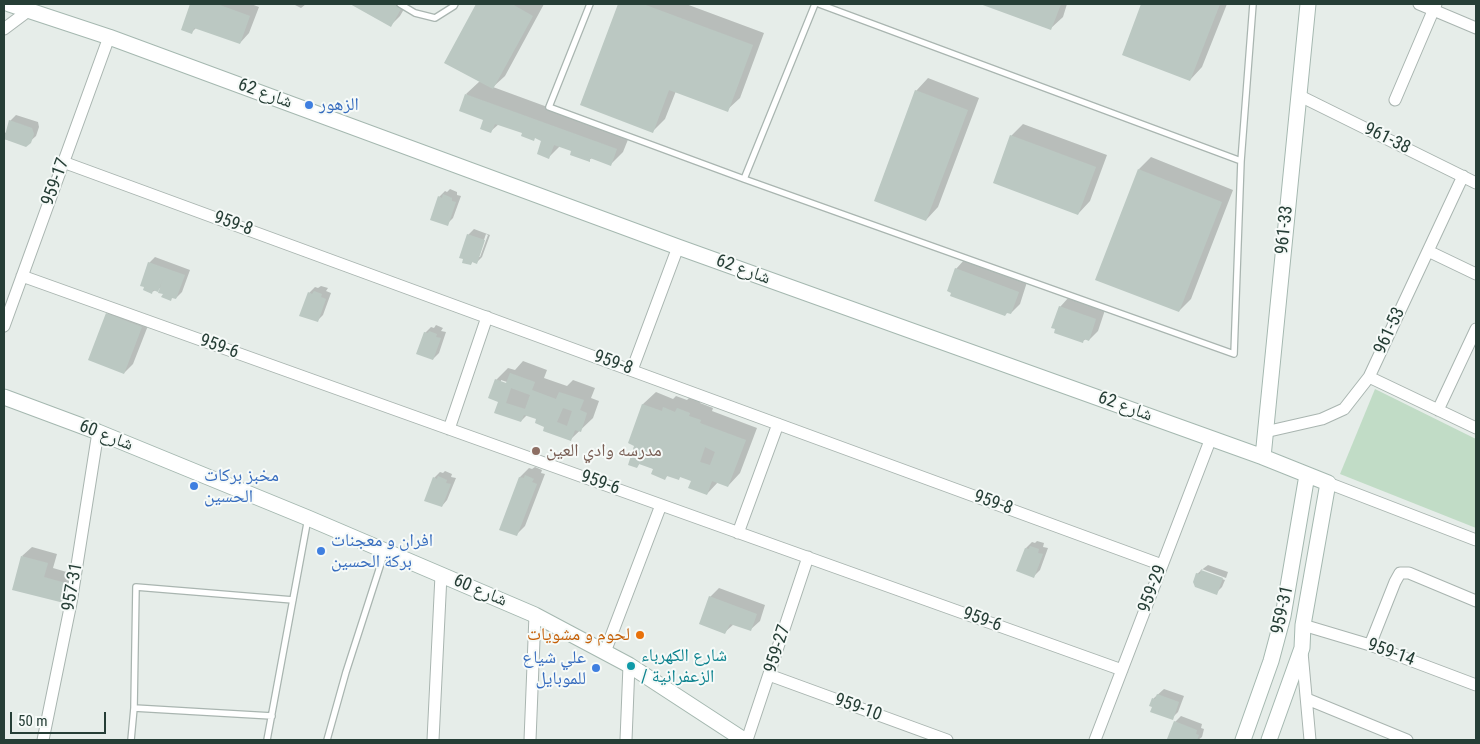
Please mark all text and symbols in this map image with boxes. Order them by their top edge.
street label: شارع 62 [235,74,295,114]
place label: الزهور [319,94,359,116]
marker: الزهور [303,99,315,111]
street label: 961-38 [1360,119,1414,159]
street label: 959-17 [37,155,75,209]
street label: 961-33 [1272,205,1298,255]
street label: 959-8 [211,207,255,241]
street label: شارع 62 [713,250,773,290]
street label: 961-53 [1370,304,1410,358]
street label: 959-6 [197,330,241,364]
street label: 959-8 [591,346,635,380]
street label: شارع 62 [1095,387,1155,427]
street label: شارع 60 [76,416,136,456]
place label: مدرسه وادي العين [546,440,662,462]
marker: مدرسه وادي العين [530,445,542,457]
place label: مخبز بركات الحسين [204,465,279,508]
street label: 959-6 [578,466,622,500]
marker: مخبز بركات الحسين [188,480,200,492]
street label: 959-8 [971,486,1015,520]
place label: افران و معجنات بركة الحسين [331,530,433,572]
marker: افران و معجنات بركة الحسين [315,545,327,557]
street label: 957-31 [58,561,88,613]
street label: 959-29 [1134,562,1172,616]
street label: شارع 60 [450,570,510,612]
street label: 959-31 [1267,584,1299,636]
street label: 959-6 [960,603,1004,637]
street label: 959-27 [760,622,796,676]
place label: لحوم و مشويات [527,624,630,646]
marker: لحوم و مشويات [634,629,646,641]
street label: 959-14 [1364,634,1418,672]
place label: شارع الكهرباء / الزعفرانية [641,645,727,688]
place label: علي شياع للموبايل [522,647,586,690]
marker: شارع الكهرباء / الزعفرانية [625,660,637,672]
marker: علي شياع للموبايل [590,662,602,674]
street label: 959-10 [831,689,885,727]
scale bar [12,702,109,734]
text: 50 m [18,712,48,730]

